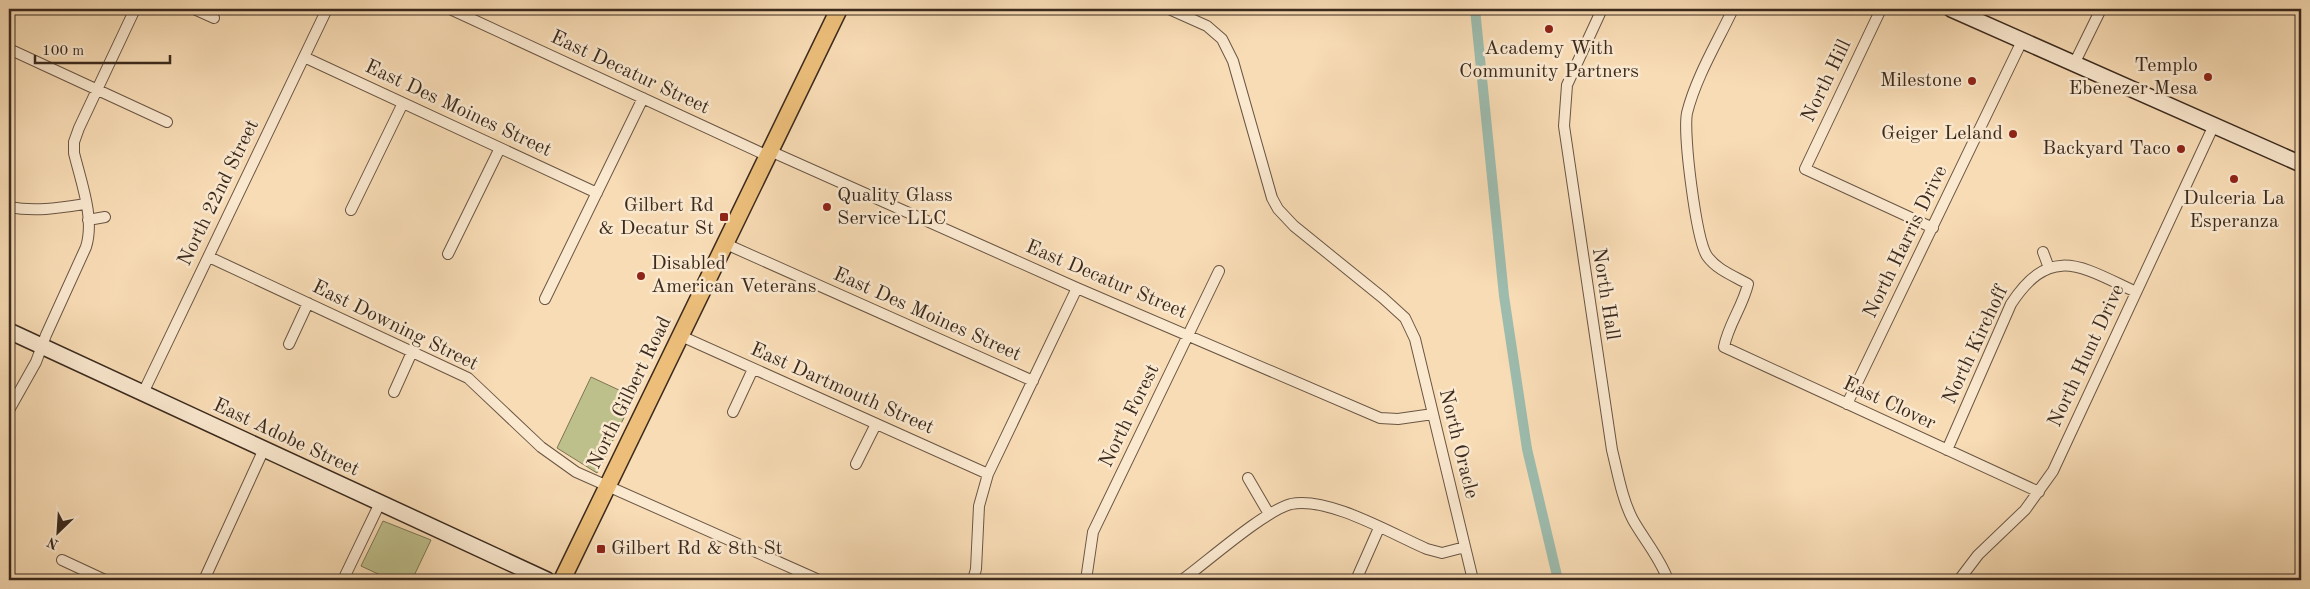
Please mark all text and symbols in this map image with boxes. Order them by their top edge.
marker: Academy With Community Partners [1543,23,1555,35]
street label: East Decatur Street [547,27,713,119]
scale bar [35,32,170,64]
street label: North Hill [1799,37,1855,125]
place label: Academy With Community Partners [1459,39,1639,82]
text: 100 m [42,44,84,59]
place label: Templo Ebenezer Mesa [2068,56,2198,99]
street label: East Des Moines Street [362,57,554,161]
place label: Milestone [1880,71,1962,91]
marker: Templo Ebenezer Mesa [2202,71,2214,83]
marker: Milestone [1966,75,1978,87]
street label: North 22nd Street [175,117,263,269]
place label: Geiger Leland [1881,124,2003,144]
marker: Geiger Leland [2007,128,2019,140]
place label: Backyard Taco [2042,139,2171,159]
marker: Backyard Taco [2175,143,2187,155]
street label: North Harris Drive [1860,163,1952,321]
marker: Dulceria La Esperanza [2228,173,2240,185]
place label: Quality Glass Service LLC [837,186,953,229]
place label: Dulceria La Esperanza [2183,189,2285,232]
place label: Gilbert Rd & Decatur St [598,196,714,239]
marker: Quality Glass Service LLC [821,201,833,213]
marker: Gilbert Rd & Decatur St [718,211,730,223]
street label: East Decatur Street [1023,237,1189,323]
street label: North Hall [1588,246,1622,342]
place label: Disabled American Veterans [651,254,816,297]
street label: East Des Moines Street [830,264,1024,366]
marker: Disabled American Veterans [635,270,647,282]
street label: East Downing Street [309,277,481,375]
street label: North Kirchoff [1940,281,2013,407]
street label: North Hunt Drive [2045,282,2129,430]
street label: North Gilbert Road [584,314,676,472]
street label: East Dartmouth Street [747,339,937,439]
street label: North Forest [1096,361,1164,471]
street label: East Clover [1840,374,1938,434]
street label: North Oracle [1435,387,1481,501]
street label: East Adobe Street [210,395,362,481]
north arrow [32,506,82,556]
text: N [45,534,61,551]
place label: Gilbert Rd & 8th St [611,539,783,559]
marker: Gilbert Rd & 8th St [595,543,607,555]

